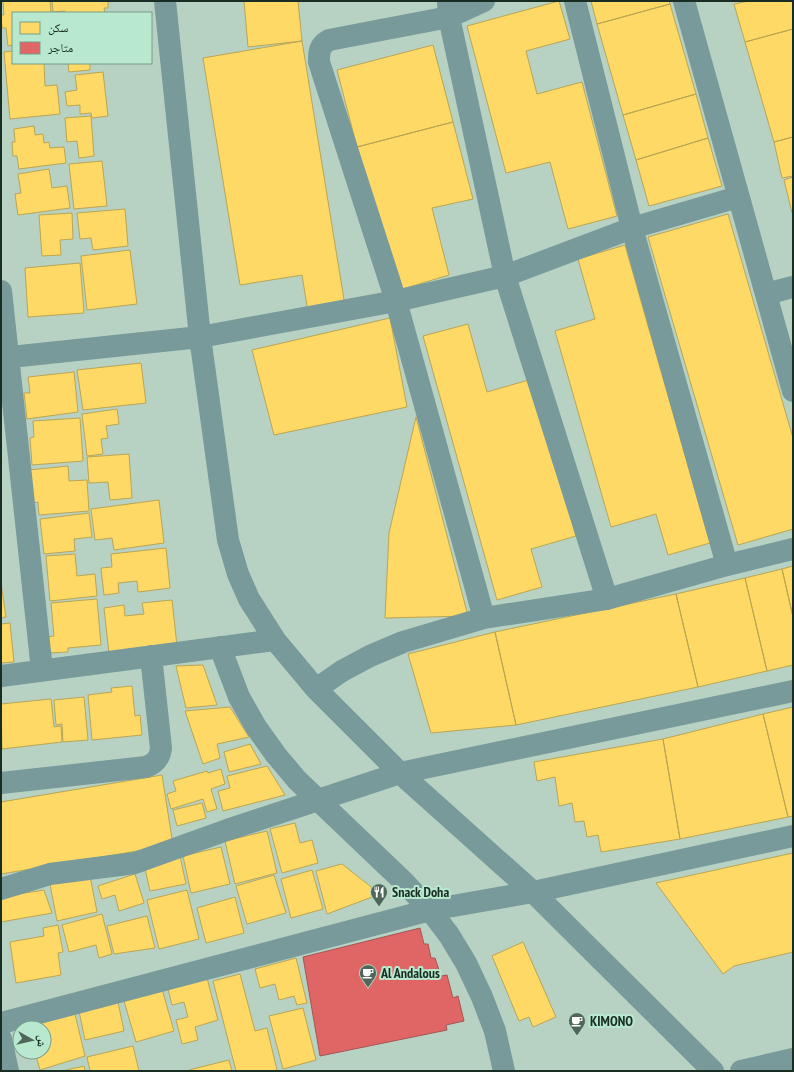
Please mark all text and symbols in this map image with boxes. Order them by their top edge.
legend [12,12,152,64]
text: سكن [48,20,69,35]
text: متاجر [47,40,73,55]
restaurant icon: Snack Doha [369,882,389,907]
place label: Snack Doha [392,883,449,901]
cafe icon: Al Andalous [358,963,378,988]
place label: Al Andalous [380,964,440,982]
cafe icon: KIMONO [567,1011,587,1036]
place label: KIMONO [590,1012,633,1030]
north arrow [12,1020,52,1060]
text: ش [33,1034,50,1048]

